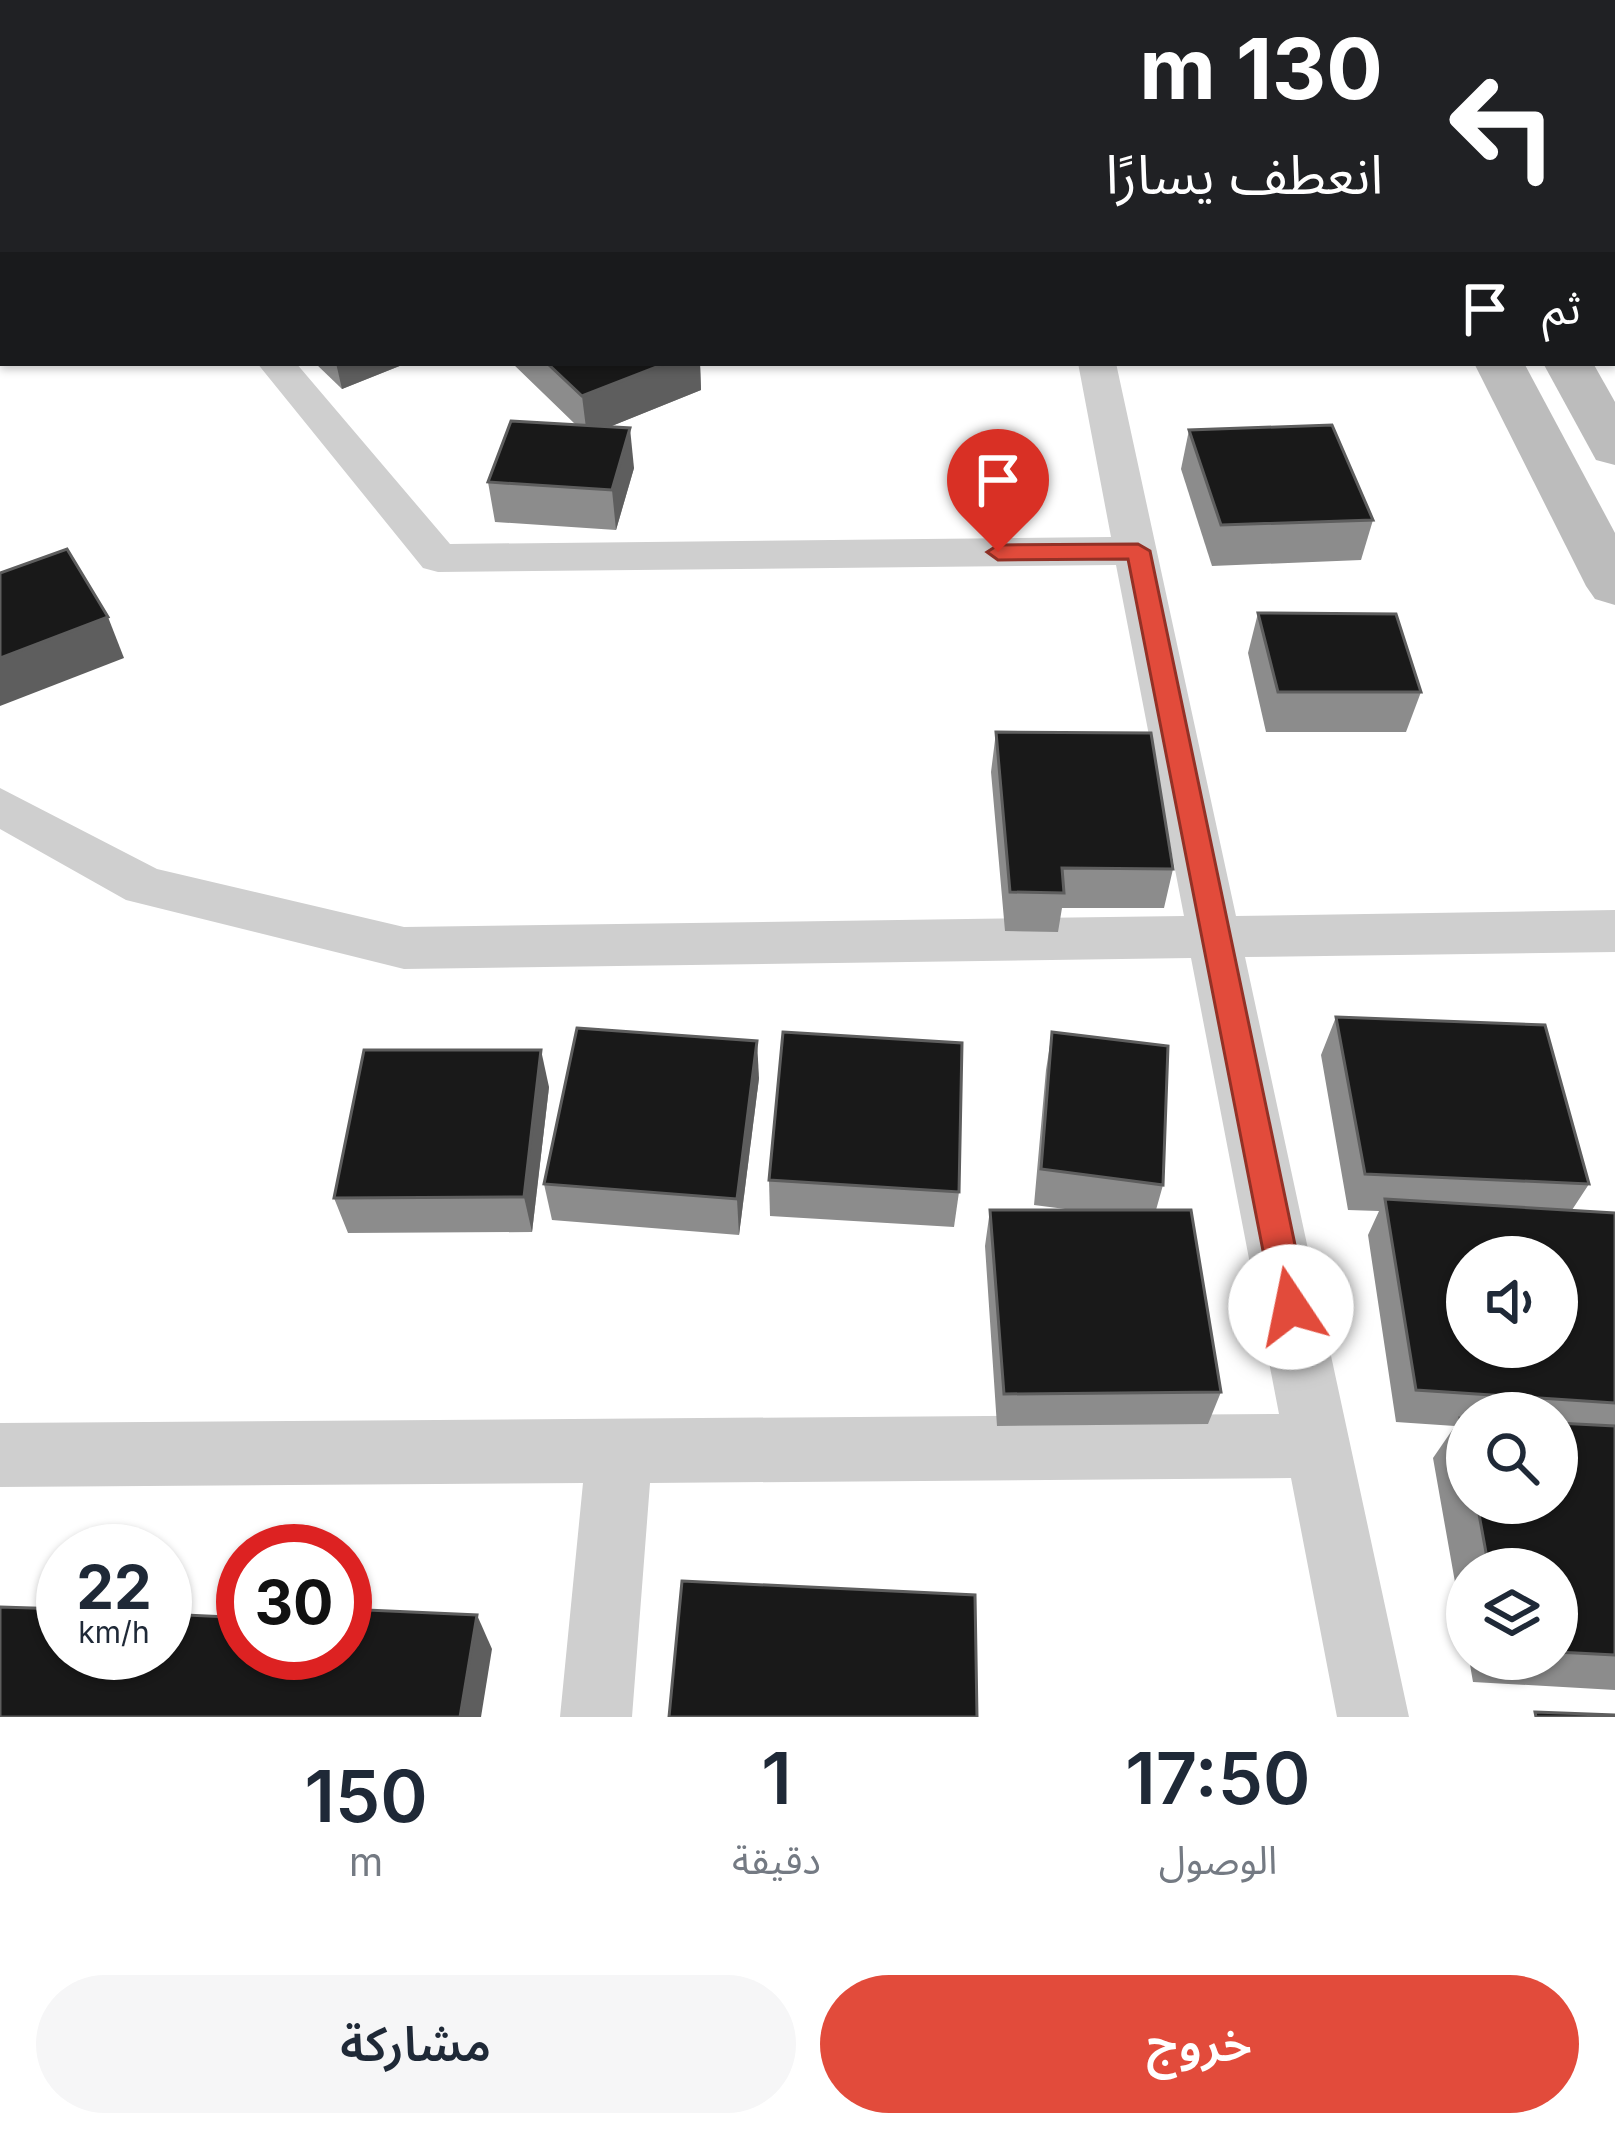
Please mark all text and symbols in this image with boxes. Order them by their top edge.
text: 130 m [1139,18,1383,119]
icon: left [1425,48,1581,204]
text: انعطف يسارًا [1106,142,1383,207]
icon: arrive [1452,276,1518,342]
text: ثم [1542,280,1581,335]
pin [947,429,1049,552]
icon: arrive [965,447,1031,513]
map controls [1446,1236,1578,1680]
button: sound [1446,1236,1578,1368]
position arrow [1228,1244,1354,1370]
button: search [1446,1392,1578,1524]
speed limit sign: 30 [216,1524,372,1680]
button: layers [1446,1548,1578,1680]
text: 22 [76,1551,152,1623]
text: km/h [78,1614,150,1650]
text: 1 [761,1734,792,1821]
text: 17:50 [1125,1734,1311,1821]
text: 150 [304,1752,428,1839]
text: دقيقة [732,1836,821,1883]
text: الوصول [1159,1836,1277,1883]
text: m [349,1838,383,1885]
button: مشاركة [36,1975,796,2113]
button: خروج [820,1975,1579,2113]

